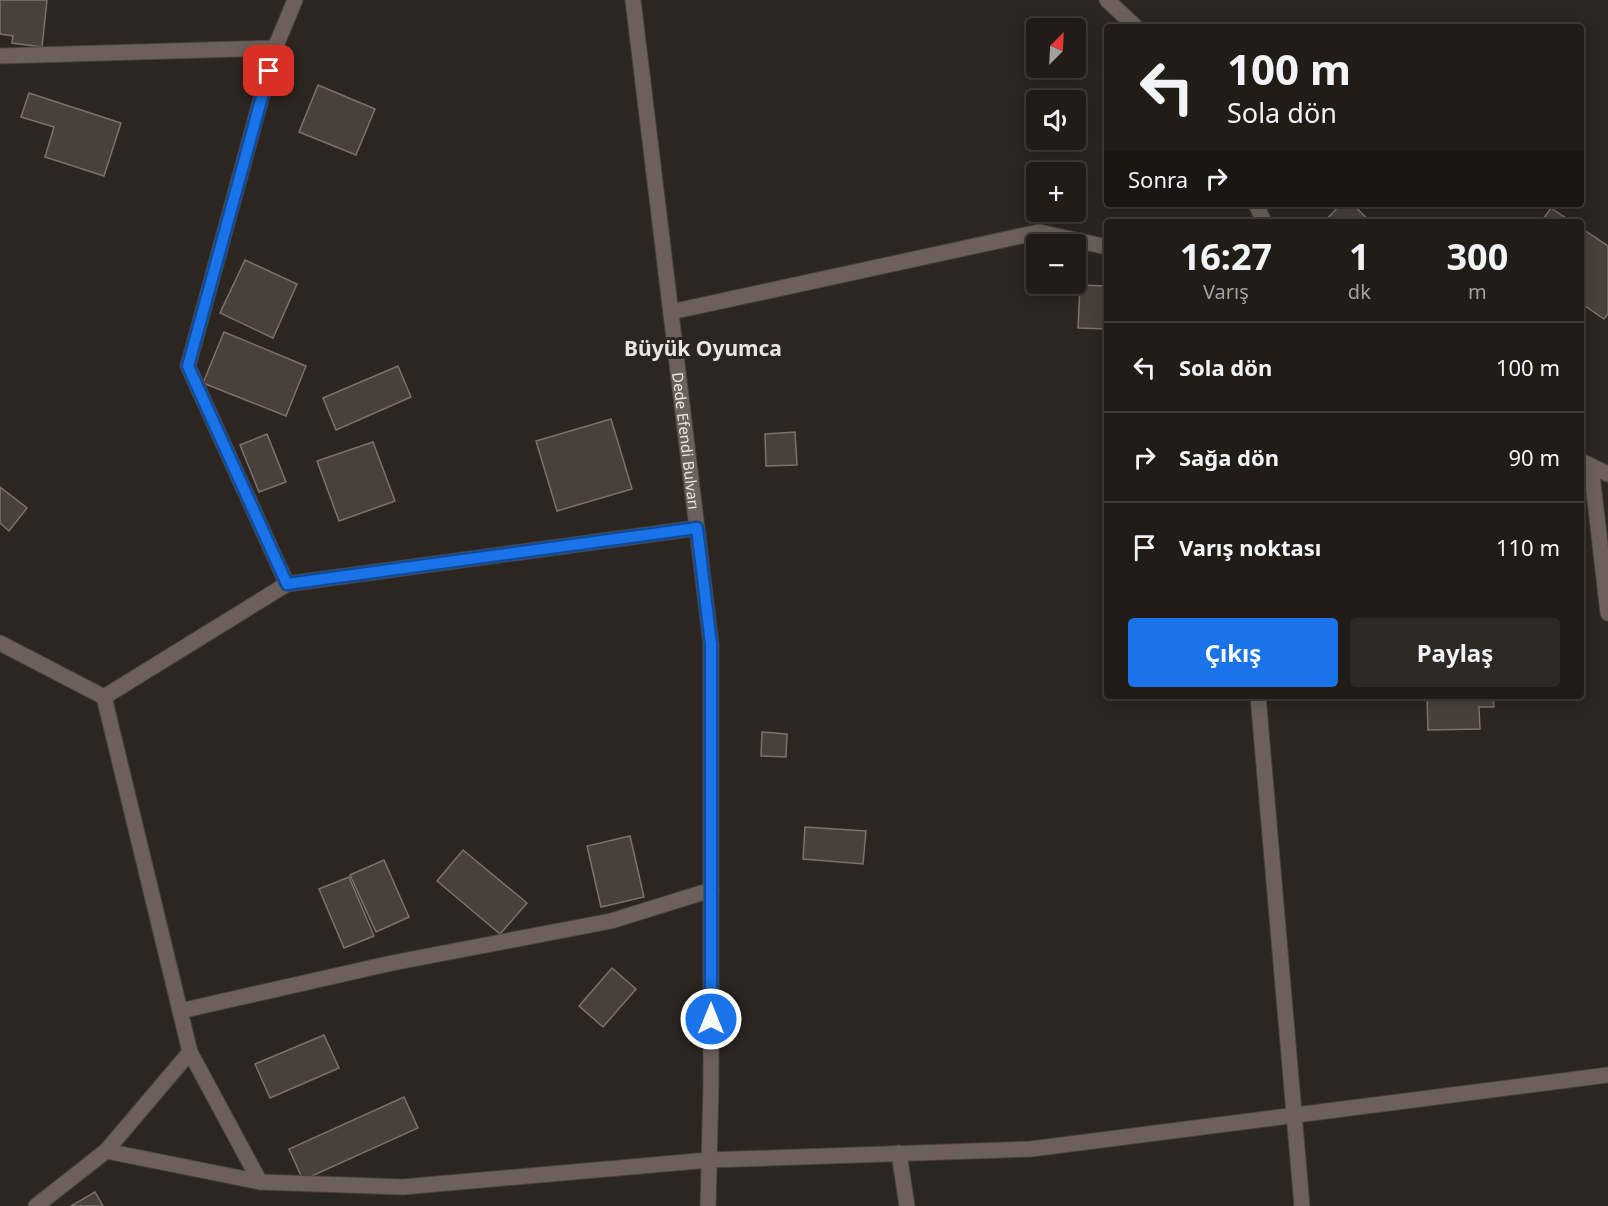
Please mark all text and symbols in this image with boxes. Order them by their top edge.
north arrow [1026,18,1086,78]
map controls [1026,18,1086,294]
text: 100 m [1227,40,1351,97]
pin [243,45,294,96]
icon: left [1128,48,1206,126]
icon: arrive [252,54,285,87]
button: sound [1026,90,1086,150]
text: Sola dön [1227,94,1337,131]
button: + [1026,162,1086,222]
icon: right [1200,162,1233,195]
text: Sonra [1128,164,1188,194]
text: 16:27 [1180,232,1272,281]
text: 1 [1349,232,1370,281]
text: 300 [1447,232,1508,281]
button: − [1026,234,1086,294]
text: Varış [1203,278,1249,305]
text: dk [1348,278,1371,305]
text: m [1468,278,1487,305]
district label: Büyük Oyumca [624,334,782,362]
icon: left [1128,351,1161,384]
text: Sola dön [1179,352,1272,382]
text: 100 m [1496,352,1560,382]
street label: Dede Efendi Bulvarı [668,371,705,511]
icon: right [1128,441,1161,474]
text: Sağa dön [1179,442,1279,472]
text: 90 m [1509,442,1560,472]
icon: arrive [1128,531,1161,564]
text: Varış noktası [1179,532,1321,562]
text: 110 m [1496,532,1560,562]
button: Çıkış [1128,618,1338,687]
button: Paylaş [1350,618,1560,687]
position arrow [679,987,743,1051]

